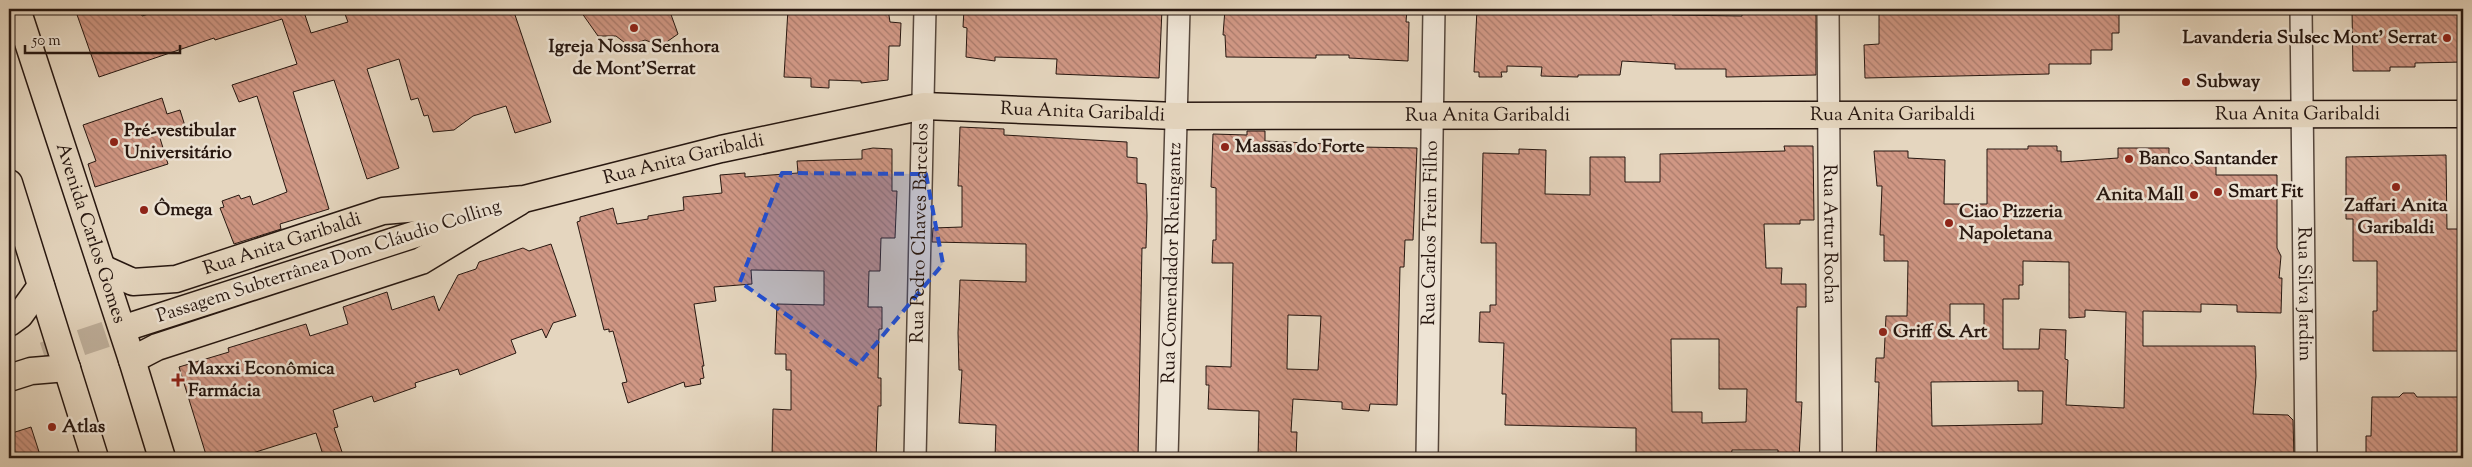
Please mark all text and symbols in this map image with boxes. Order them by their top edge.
scale bar [25,22,180,54]
marker: Igreja Nossa Senhora de Mont'Serrat [628,22,640,34]
place label: Lavanderia Sulsec Mont' Serrat [2182,25,2437,52]
text: 50 m [31,31,61,52]
marker: Lavanderia Sulsec Mont' Serrat [2441,32,2453,44]
place label: Igreja Nossa Senhora de Mont'Serrat [548,34,720,83]
place label: Subway [2196,69,2261,96]
marker: Subway [2180,76,2192,88]
street label: Rua Anita Garibaldi [1000,96,1166,129]
street label: Rua Anita Garibaldi [1810,101,1975,129]
street label: Rua Anita Garibaldi [2215,101,2380,128]
street label: Rua Anita Garibaldi [1405,102,1570,129]
place label: Pré-vestibular Universitário [124,118,237,167]
street label: Rua Pedro Chaves Barcelos [904,123,936,344]
street label: Rua Anita Garibaldi [600,127,767,192]
place label: Massas do Forte [1235,134,1365,161]
marker: Pré-vestibular Universitário [108,136,120,148]
street label: Avenida Carlos Gomes [48,140,133,327]
street label: Rua Carlos Trein Filho [1416,140,1445,326]
marker: Massas do Forte [1219,141,1231,153]
street label: Rua Comendador Rheingantz [1155,142,1189,384]
place label: Banco Santander [2139,146,2279,173]
marker: Banco Santander [2123,153,2135,165]
street label: Rua Artur Rocha [1816,164,1843,304]
place label: Smart Fit [2228,179,2304,206]
marker: Zaffari Anita Garibaldi [2390,181,2402,193]
place label: Anita Mall [2096,182,2185,209]
marker: Smart Fit [2212,186,2224,198]
marker: Anita Mall [2188,189,2200,201]
street label: Passagem Subterrânea Dom Cláudio Colling [153,193,505,331]
place label: Zaffari Anita Garibaldi [2344,193,2448,242]
place label: Ômega [154,197,213,224]
place label: Ciao Pizzeria Napoletana [1959,199,2063,248]
marker: Ômega [138,204,150,216]
street label: Rua Anita Garibaldi [200,206,365,283]
marker: Ciao Pizzeria Napoletana [1943,217,1955,229]
street label: Rua Silva Jardim [2290,227,2318,362]
place label: Griff & Art [1893,319,1988,346]
marker: Griff & Art [1877,326,1889,338]
place label: Maxxi Econômica Farmácia [188,356,335,405]
marker: Maxxi Econômica Farmácia [172,374,184,386]
place label: Atlas [62,414,106,441]
marker: Atlas [46,421,58,433]

